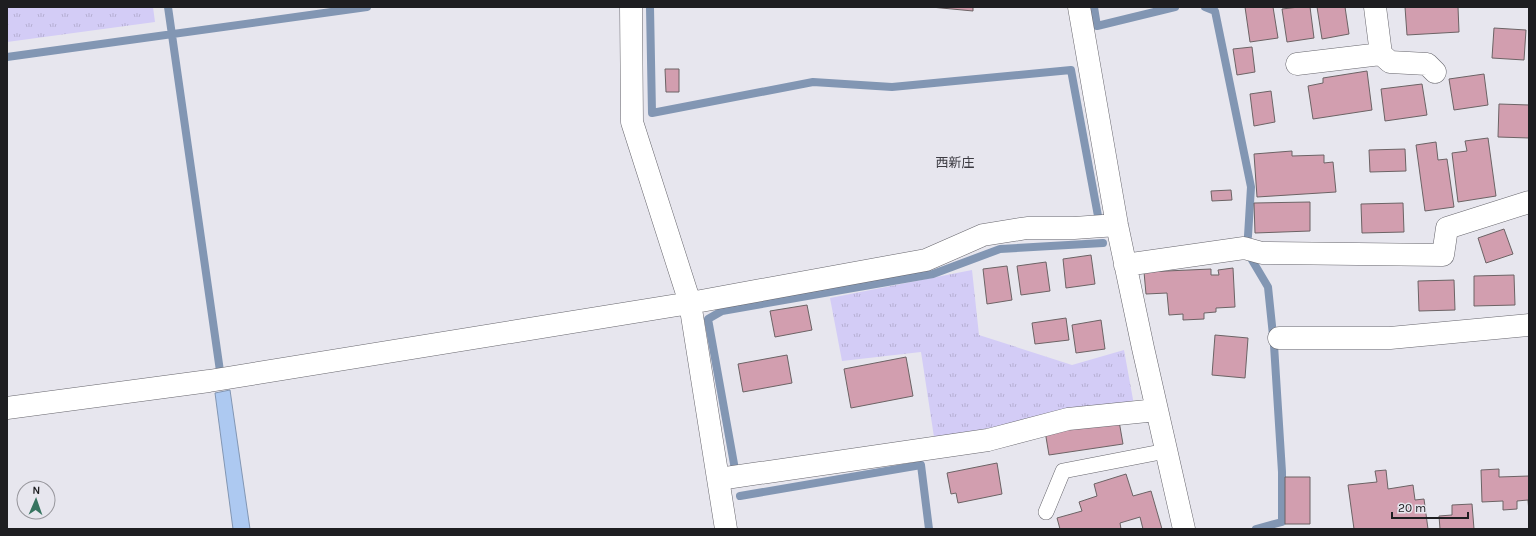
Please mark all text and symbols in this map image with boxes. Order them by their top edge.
district label: 西新庄 [935,155,975,170]
north arrow [16,480,56,520]
text: N [32,484,41,497]
scale bar [1392,494,1468,520]
text: 20 m [1398,501,1426,515]

